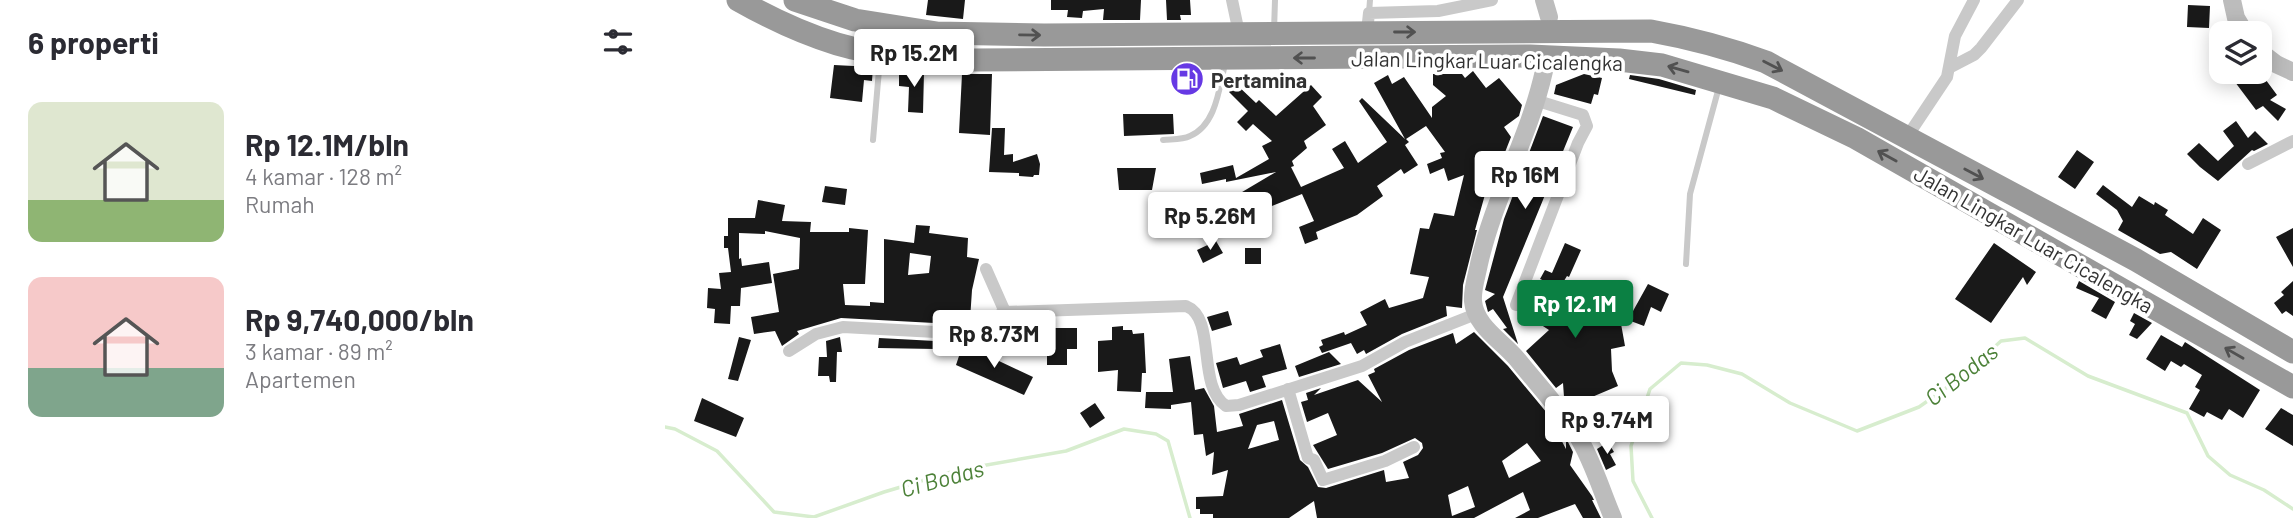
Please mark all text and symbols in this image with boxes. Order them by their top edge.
map controls [2209,21,2272,84]
button: layers [2209,21,2272,84]
icon: filters [599,23,637,61]
text: 6 properti [28,24,159,60]
one-way arrow [1393,25,1416,39]
one-way arrow [1018,28,1041,41]
pin: Rp 15.2M [842,29,986,89]
text: Rp 15.2M [870,38,958,66]
street label: Jalan Lingkar Luar Cicalengka [1351,45,1623,75]
one-way arrow [1293,51,1316,65]
fuel station icon: Pertamina [1168,60,1206,98]
one-way arrow [1763,60,1783,74]
one-way arrow [1667,62,1689,75]
place label: Pertamina [1211,67,1307,92]
text: Rp 12.1M/bln [245,126,409,162]
icon: home [84,130,168,214]
one-way arrow [1877,149,1898,162]
pin: Rp 16M [1468,152,1582,211]
text: Rp 16M [1491,160,1559,188]
street label: Jalan Lingkar Luar Cicalengka [1910,160,2158,318]
text: 4 kamar · 128 m² [245,162,402,190]
one-way arrow [1963,167,1984,181]
text: Rumah [245,190,315,218]
pin: Rp 5.26M [1138,192,1282,252]
text: Rp 5.26M [1164,201,1256,229]
pin: Rp 12.1M [1503,280,1647,340]
text: Rp 12.1M [1533,289,1617,317]
text: Rp 9,740,000/bln [245,301,474,337]
icon: home [84,305,168,389]
pin: Rp 8.73M [922,310,1066,370]
text: Rp 8.73M [949,319,1039,347]
text: 3 kamar · 89 m² [245,337,393,365]
water label: Ci Bodas [1919,337,2003,411]
one-way arrow [2224,346,2244,360]
text: Apartemen [245,365,356,393]
pin: Rp 9.74M [1535,396,1679,456]
text: Rp 9.74M [1561,405,1653,433]
water label: Ci Bodas [897,453,987,503]

